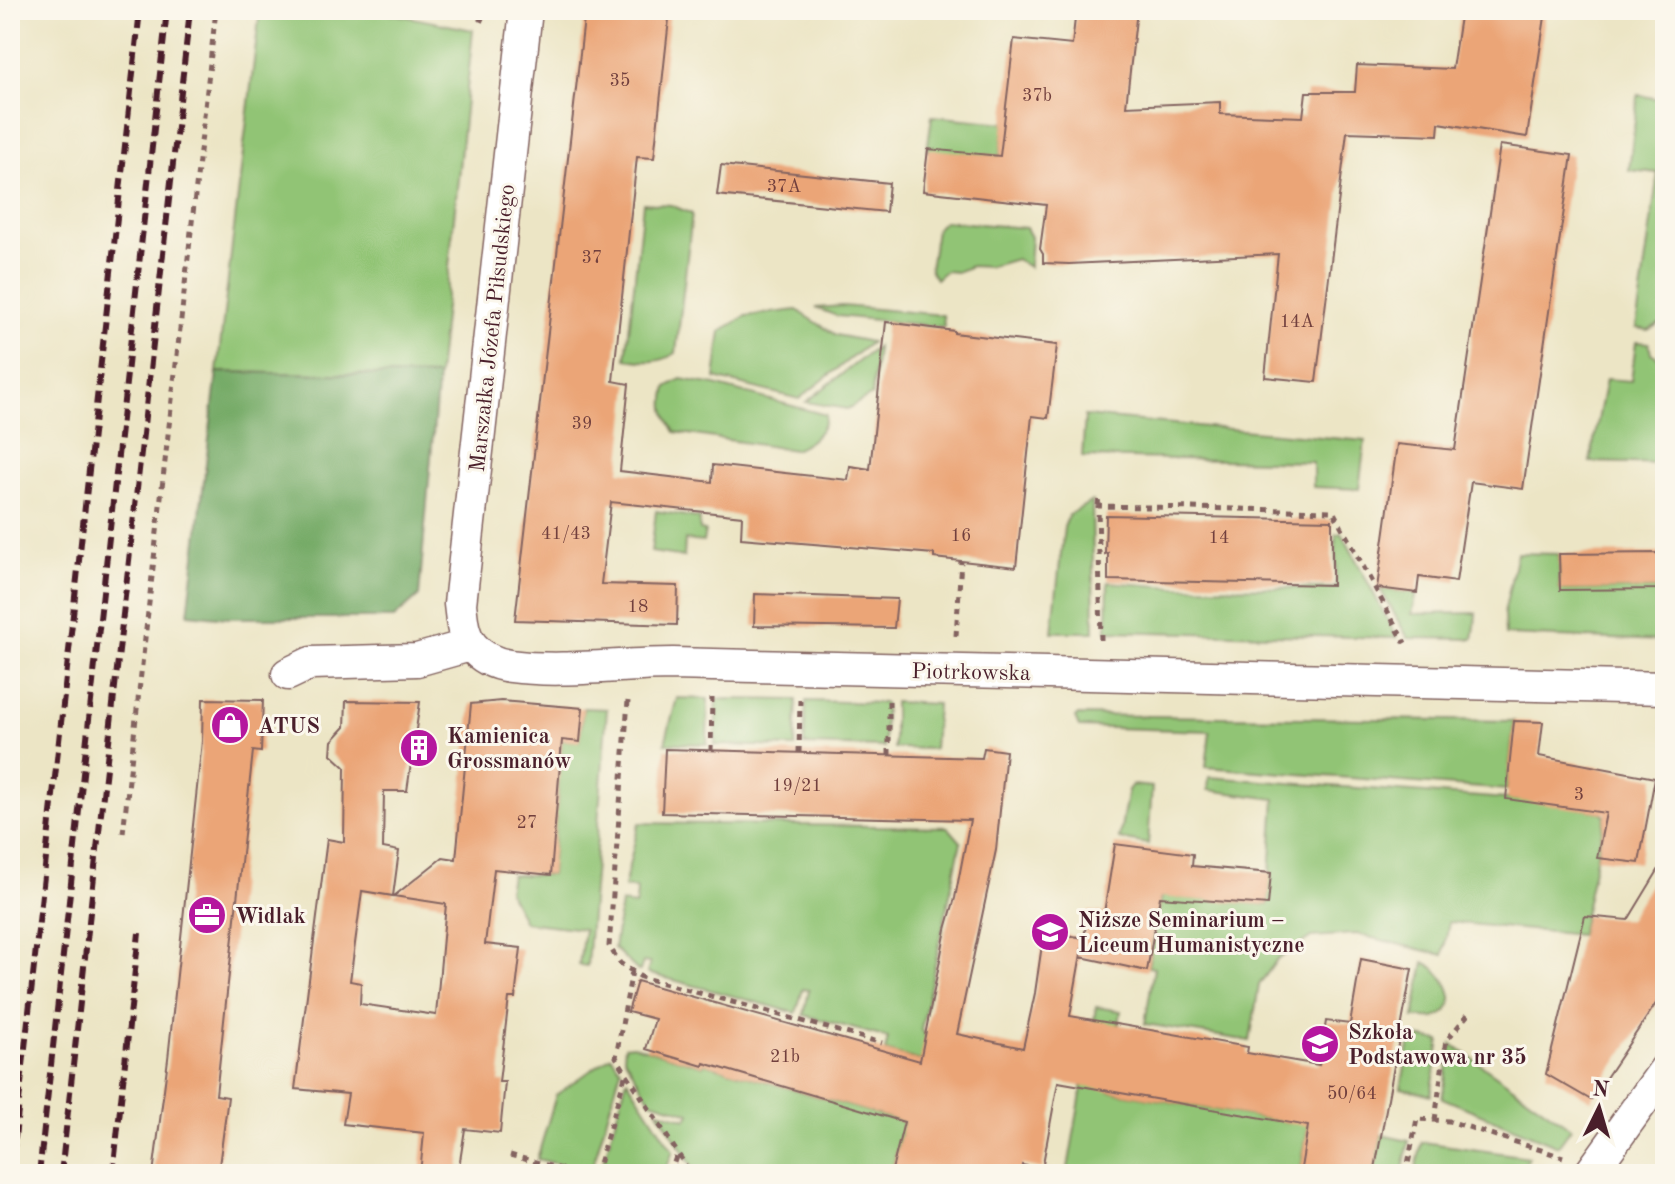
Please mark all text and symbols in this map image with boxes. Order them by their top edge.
house number: 35 [610,72,630,90]
house number: 37b [1022,87,1052,105]
house number: 37A [767,178,802,196]
street label: Marszałka Józefa Piłsudskiego [467,183,519,473]
house number: 37 [582,249,602,267]
house number: 14A [1280,313,1315,331]
house number: 39 [572,415,592,433]
house number: 41/43 [541,525,591,543]
house number: 16 [951,527,971,545]
house number: 14 [1209,529,1229,547]
house number: 18 [628,598,648,616]
street label: Piotrkowska [911,661,1031,685]
shop icon: ATUS [209,704,251,746]
place label: ATUS [258,716,320,738]
place label: Kamienica Grossmanów [447,726,571,773]
building icon: Kamienica Grossmanów [398,727,440,769]
house number: 19/21 [772,777,822,795]
house number: 3 [1574,786,1584,804]
house number: 27 [517,814,537,832]
office icon: Widlak [186,894,228,936]
place label: Widlak [235,906,306,928]
place label: Niższe Seminarium – Liceum Humanistyczne [1078,910,1305,957]
school or university icon: Niższe Seminarium – Liceum Humanistyczne [1029,911,1071,953]
place label: Szkoła Podstawowa nr 35 [1348,1022,1527,1069]
school or university icon: Szkoła Podstawowa nr 35 [1299,1023,1341,1065]
house number: 21b [770,1048,800,1066]
north arrow [1559,1068,1639,1148]
text: N [1591,1078,1610,1102]
house number: 50/64 [1327,1085,1377,1103]

